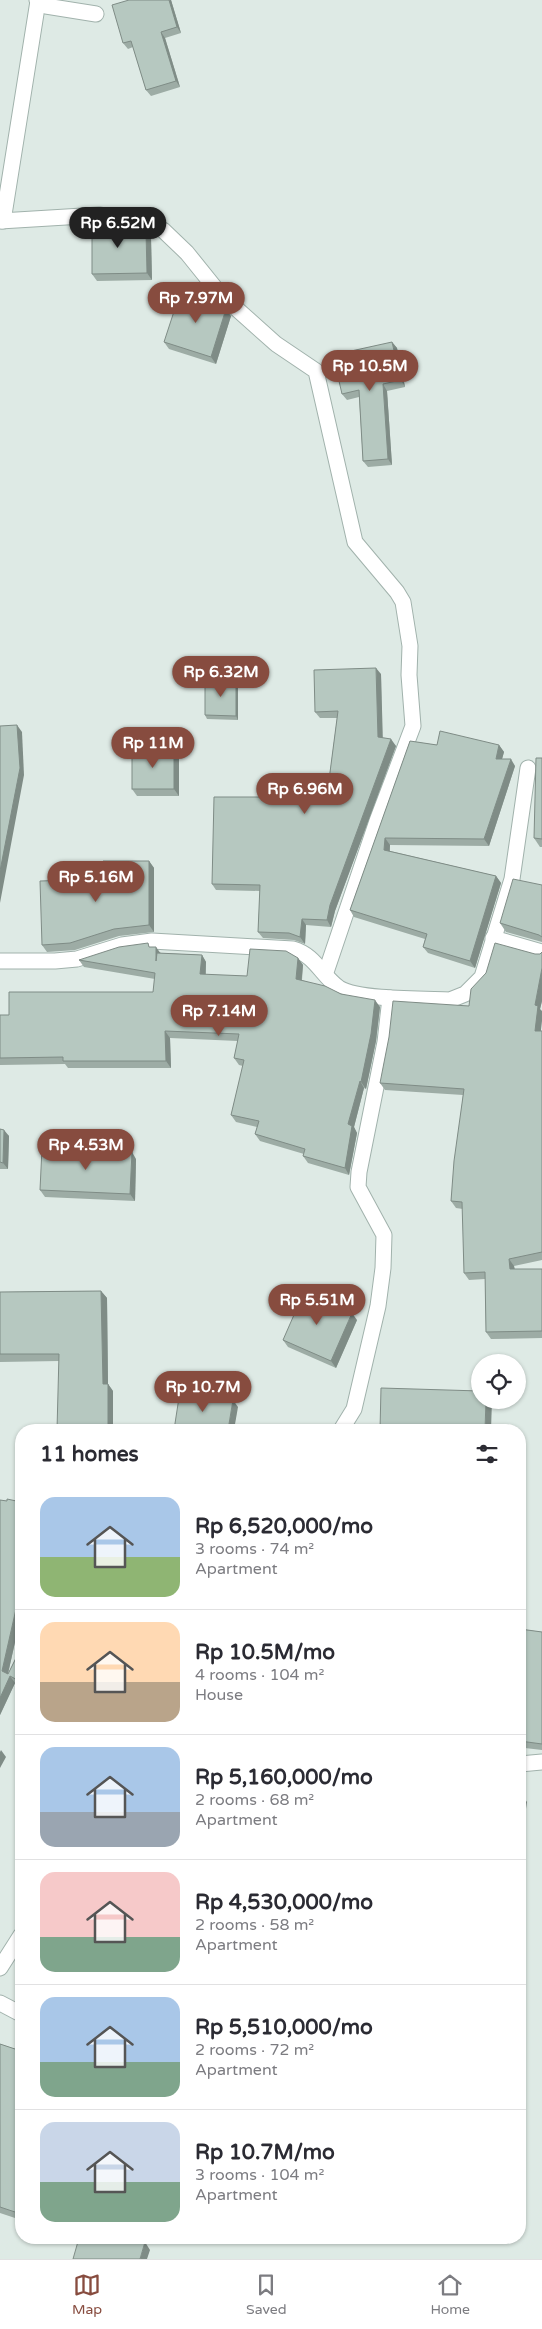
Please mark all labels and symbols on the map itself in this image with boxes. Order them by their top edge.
pin: Rp 6.52M [66,206,170,249]
pin: Rp 7.97M [144,282,248,324]
pin: Rp 10.5M [318,350,422,392]
pin: Rp 6.32M [169,656,273,698]
pin: Rp 11M [112,726,194,769]
pin: Rp 6.96M [253,772,357,815]
pin: Rp 5.16M [44,860,148,903]
pin: Rp 7.14M [167,994,271,1037]
pin: Rp 4.53M [34,1128,138,1171]
pin: Rp 5.51M [265,1284,369,1326]
pin: Rp 10.7M [151,1370,255,1413]

